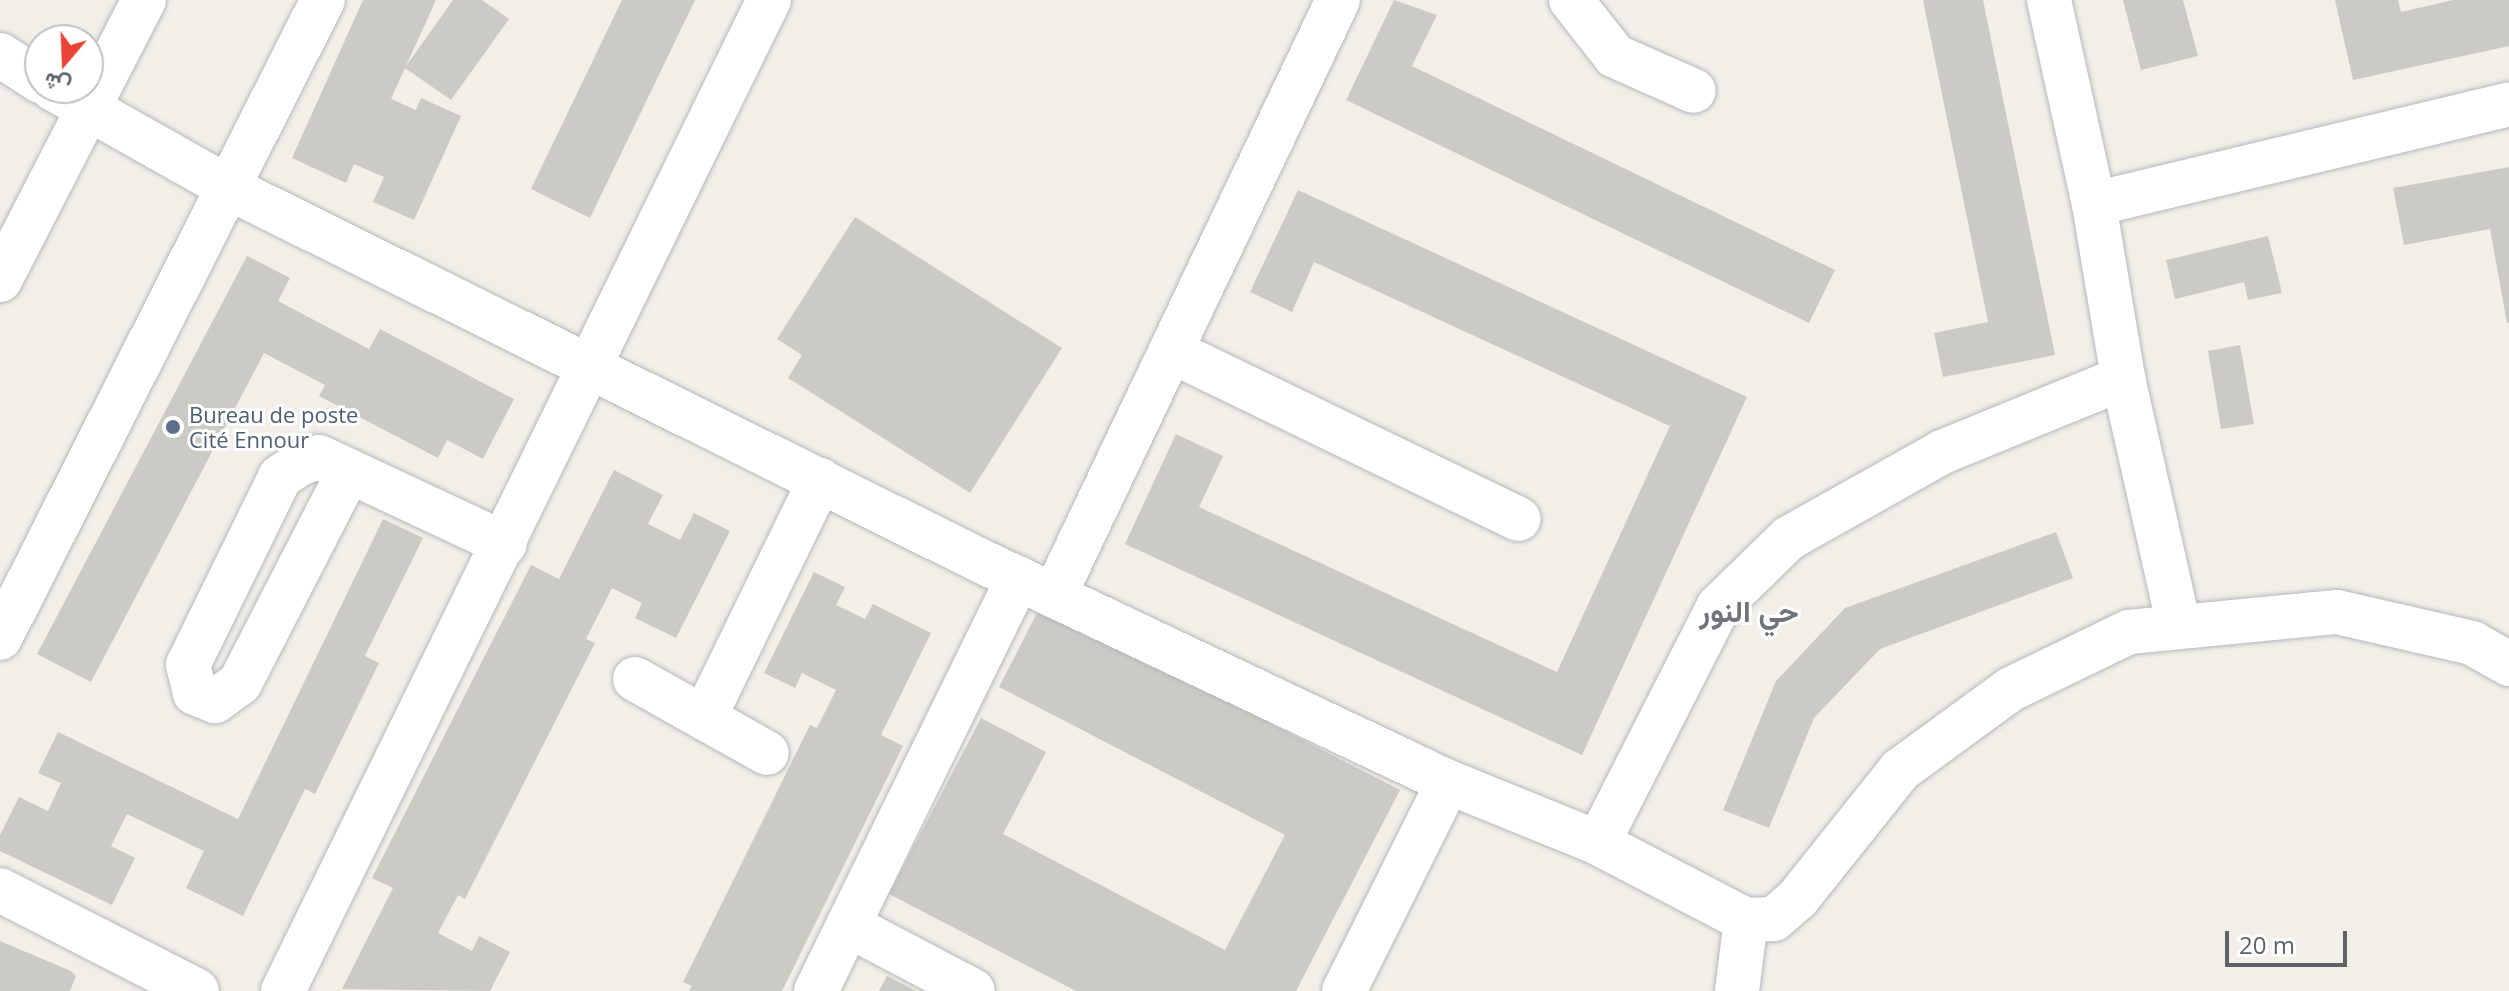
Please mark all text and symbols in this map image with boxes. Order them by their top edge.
north arrow [24,24,104,104]
text: ش [39,66,74,103]
place label: Bureau de poste Cité Ennour [189,401,358,452]
marker: Bureau de poste Cité Ennour [164,418,182,436]
district label: حي النور [1699,593,1799,629]
scale bar [2229,915,2351,965]
text: 20 m [2239,928,2295,961]

